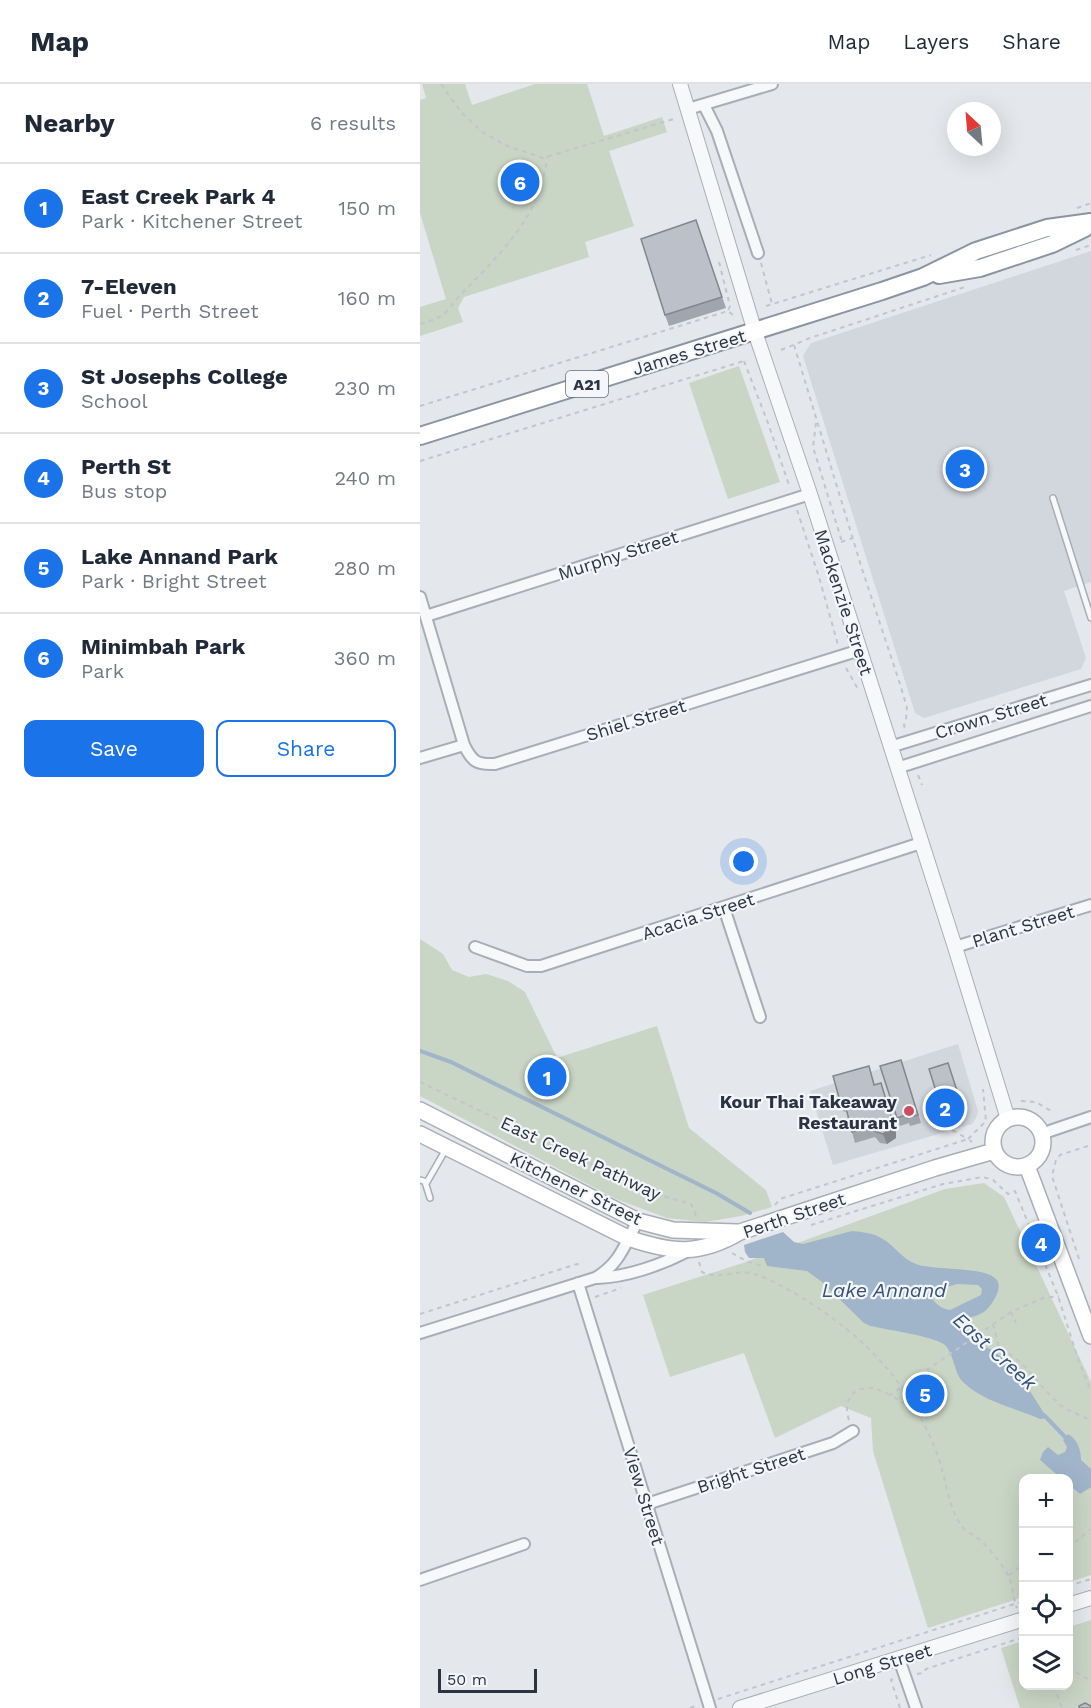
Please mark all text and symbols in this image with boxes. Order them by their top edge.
text: Map [30,25,89,58]
text: Map [827,29,870,54]
text: Layers [903,29,969,54]
text: Share [1002,29,1061,54]
north arrow [947,102,1001,156]
text: Nearby [24,108,115,138]
text: 6 results [310,111,396,135]
pin: 6 [500,160,540,204]
text: East Creek Park 4 [81,184,275,209]
text: 1 [39,196,48,220]
text: 150 m [338,196,396,220]
text: Park · Kitchener Street [81,209,302,233]
text: 7-Eleven [81,274,177,299]
text: 2 [38,286,49,310]
text: 160 m [338,286,396,310]
text: Fuel · Perth Street [81,299,259,323]
street label: James Street [630,325,749,379]
text: St Josephs College [81,364,288,389]
road number: A21 [566,371,608,397]
text: 3 [38,376,49,400]
text: 230 m [334,376,396,400]
text: School [81,389,148,413]
pin: 3 [946,446,984,492]
text: Perth St [81,454,171,479]
text: 4 [37,466,50,490]
text: 240 m [334,466,396,490]
text: Bus stop [81,479,167,503]
street label: Murphy Street [555,526,681,584]
street label: Mackenzie Street [811,526,878,678]
text: Lake Annand Park [81,544,278,569]
text: 5 [38,556,49,580]
text: 280 m [334,556,396,580]
text: Park · Bright Street [81,569,267,593]
text: Minimbah Park [81,634,245,659]
text: 6 [37,646,50,670]
text: 360 m [334,646,396,670]
text: Park [81,659,124,683]
street label: Crown Street [932,689,1050,743]
street label: Shiel Street [584,695,689,745]
button: Save [24,720,204,777]
button: Share [216,720,396,777]
your location [729,847,758,876]
street label: Acacia Street [639,888,757,944]
street label: Plant Street [969,900,1077,951]
pin: 1 [528,1054,566,1100]
pin: 2 [926,1086,964,1130]
place label: Kour Thai Takeaway Restaurant [720,1091,898,1133]
marker: Kour Thai Takeaway Restaurant [902,1104,916,1118]
street label: East Creek Pathway [498,1112,665,1205]
street label: Kitchener Street [506,1147,646,1229]
street label: Perth Street [740,1188,848,1242]
pin: 4 [1022,1220,1060,1266]
water label: Lake Annand [822,1278,947,1302]
water label: East Creek [948,1307,1042,1395]
pin: 5 [906,1372,944,1416]
street label: Bright Street [694,1443,808,1497]
street label: View Street [619,1444,669,1548]
map controls [1019,1474,1073,1690]
button: + [1019,1474,1073,1528]
button: − [1019,1528,1073,1582]
button: locate [1019,1582,1073,1636]
button: layers [1019,1636,1073,1690]
street label: Long Street [830,1639,934,1689]
scale bar [438,1666,537,1694]
text: 50 m [447,1670,487,1689]

